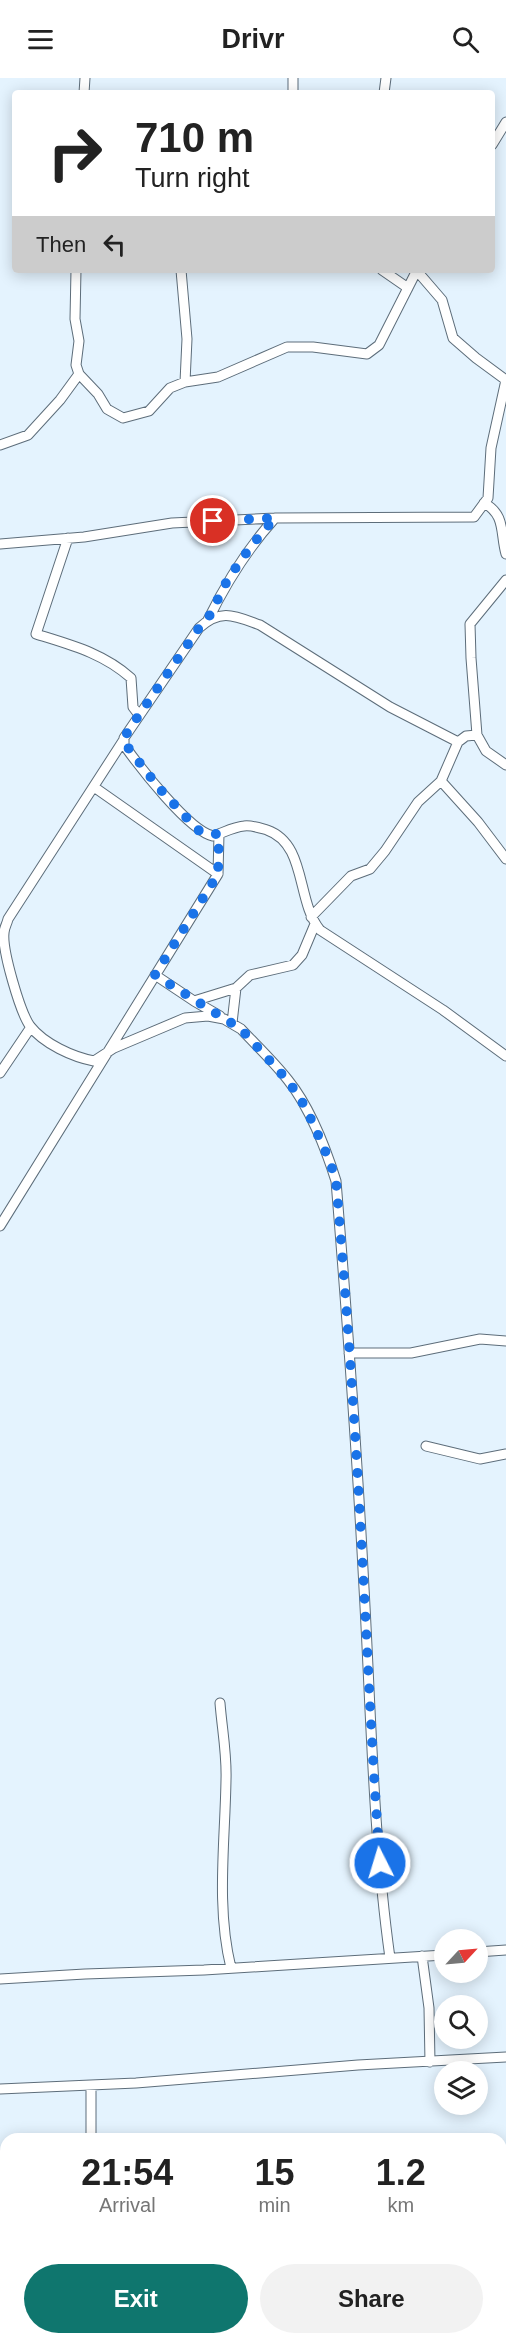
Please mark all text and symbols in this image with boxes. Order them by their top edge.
icon: menu [24,23,57,56]
icon: search [449,23,482,56]
text: Drivr [221,24,285,54]
icon: right [36,114,114,192]
text: 710 m [135,114,254,161]
text: Turn right [135,163,250,193]
icon: left [98,228,131,261]
text: Then [36,232,86,257]
pin [187,495,238,546]
icon: arrive [196,504,229,537]
position arrow [348,1831,412,1895]
north arrow [434,1929,488,1983]
map controls [434,1929,488,2115]
button: search [434,1995,488,2049]
button: layers [434,2061,488,2115]
text: 21:54 [81,2152,173,2193]
text: 15 [254,2152,295,2193]
text: 1.2 [376,2152,426,2193]
text: Arrival [99,2194,156,2216]
text: min [258,2194,291,2216]
text: km [387,2194,414,2216]
button: Exit [24,2264,248,2333]
button: Share [260,2264,483,2333]

